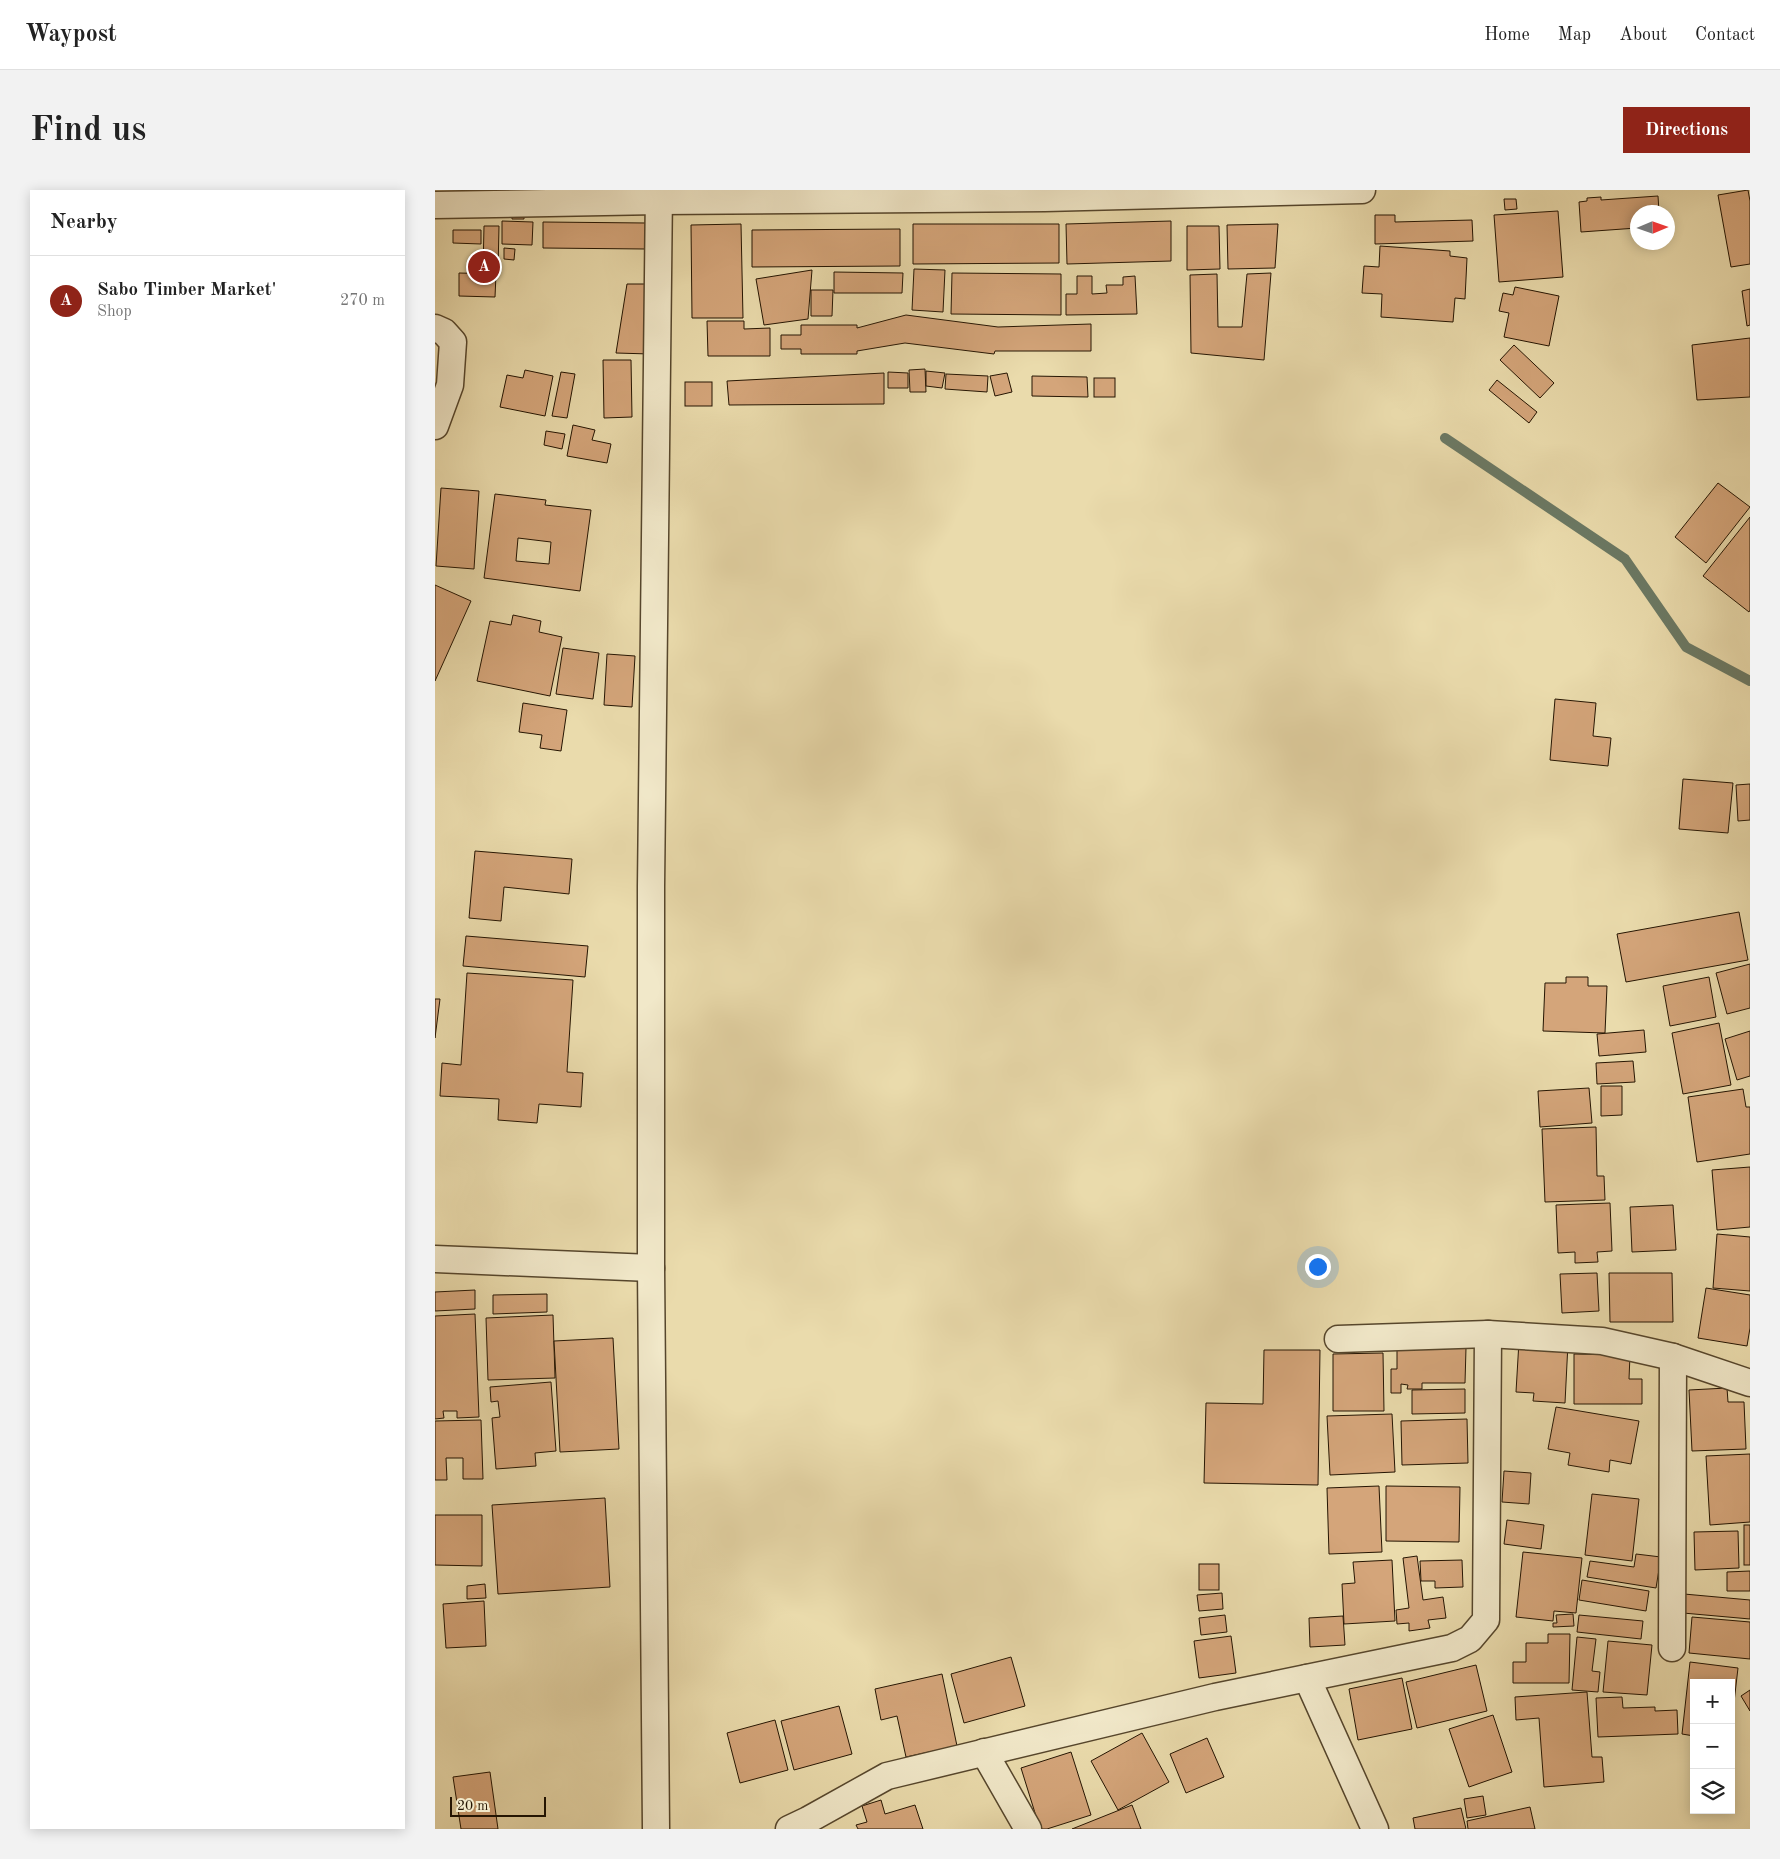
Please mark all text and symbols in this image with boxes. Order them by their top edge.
text: Waypost [25,23,117,47]
text: Home [1484,26,1530,44]
text: Map [1558,26,1591,44]
text: About [1619,26,1667,44]
text: Contact [1695,26,1755,44]
button: Directions [1623,107,1750,153]
text: Find us [30,113,146,148]
north arrow [1630,205,1675,250]
text: Nearby [50,212,118,233]
pin: A [468,248,500,286]
text: Sabo Timber Market' [97,281,276,300]
text: A [60,293,72,309]
text: 270 m [340,293,385,309]
text: Shop [97,304,132,320]
your location [1305,1254,1331,1280]
map controls [1690,1679,1735,1814]
button: + [1690,1679,1735,1724]
button: − [1690,1724,1735,1769]
button: layers [1690,1769,1735,1814]
scale bar [450,1794,546,1817]
text: 20 m [457,1799,488,1813]

